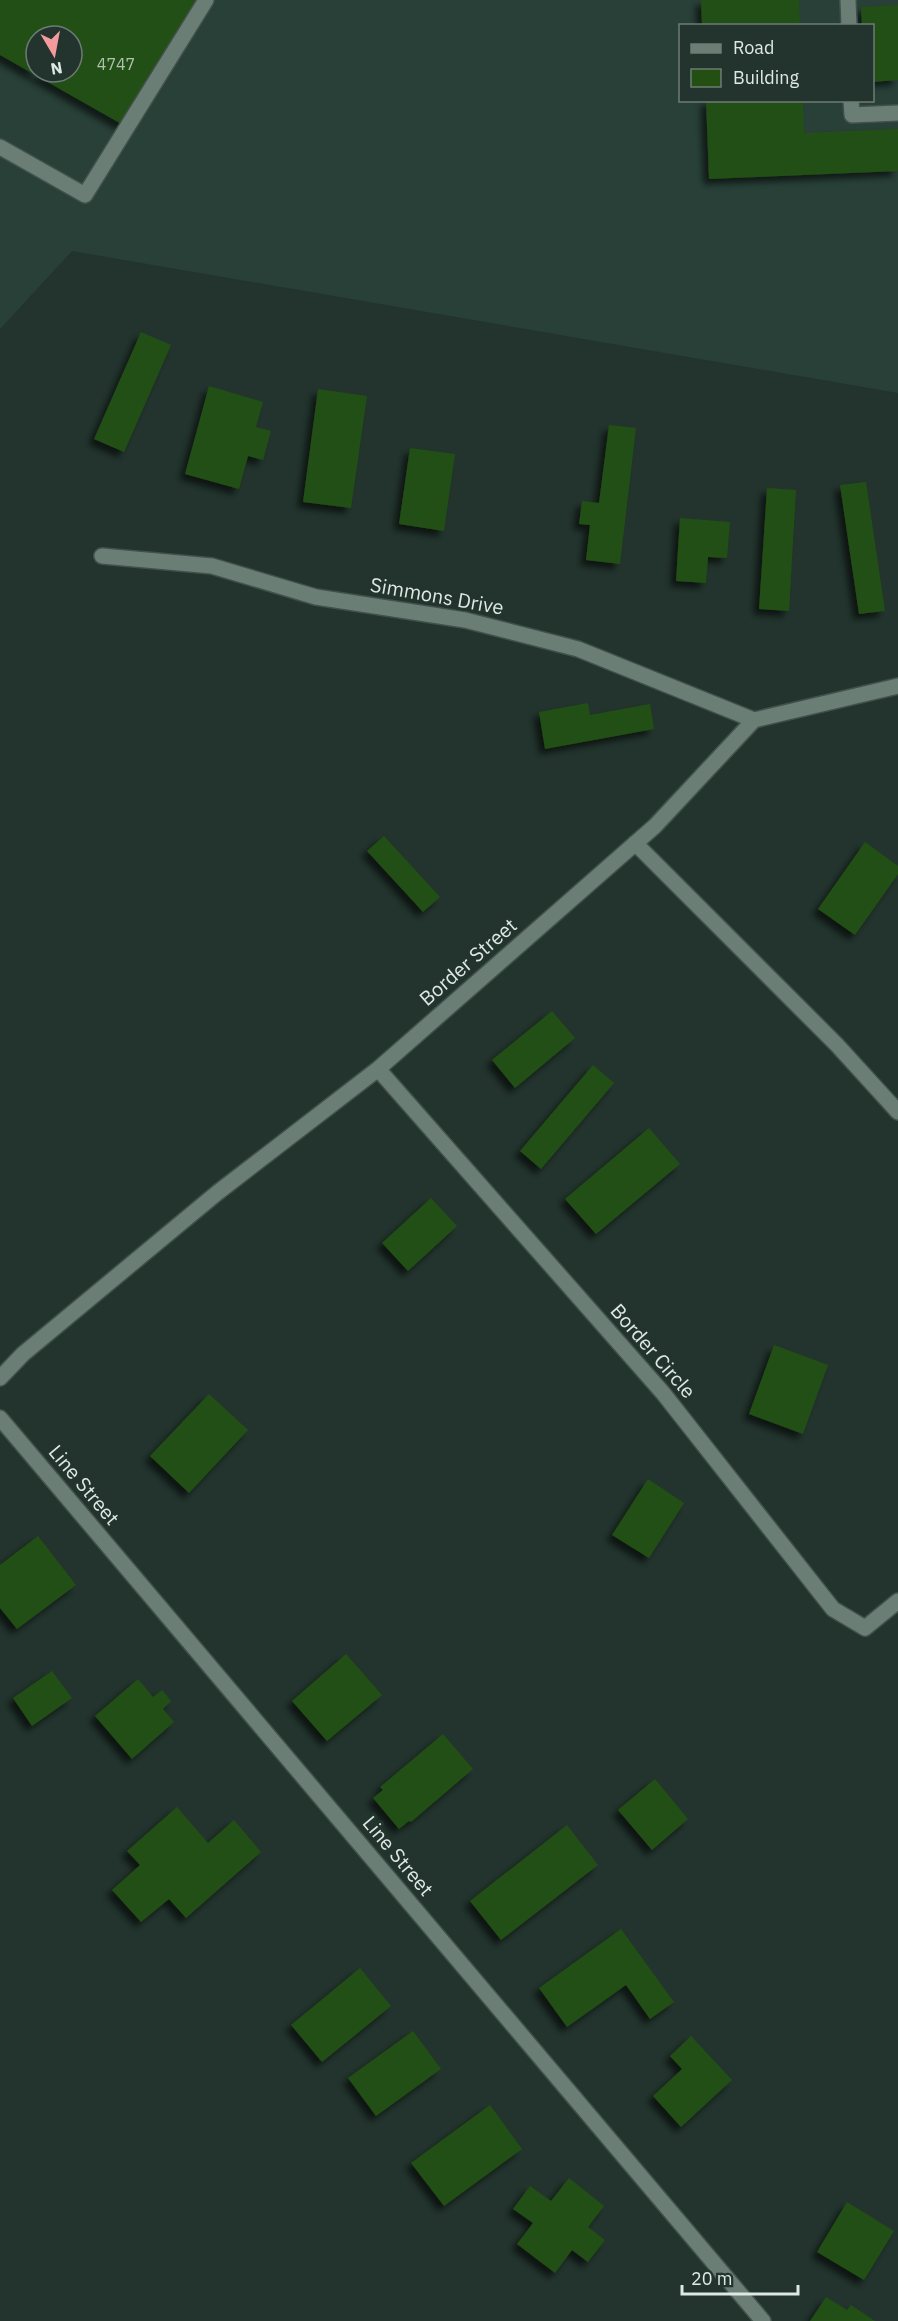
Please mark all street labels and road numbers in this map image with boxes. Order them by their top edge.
street label: Simmons Drive [368,570,506,621]
street label: Border Street [413,912,522,1011]
street label: Border Circle [605,1298,702,1404]
street label: Line Street [43,1439,126,1530]
street label: Line Street [357,1810,440,1901]

